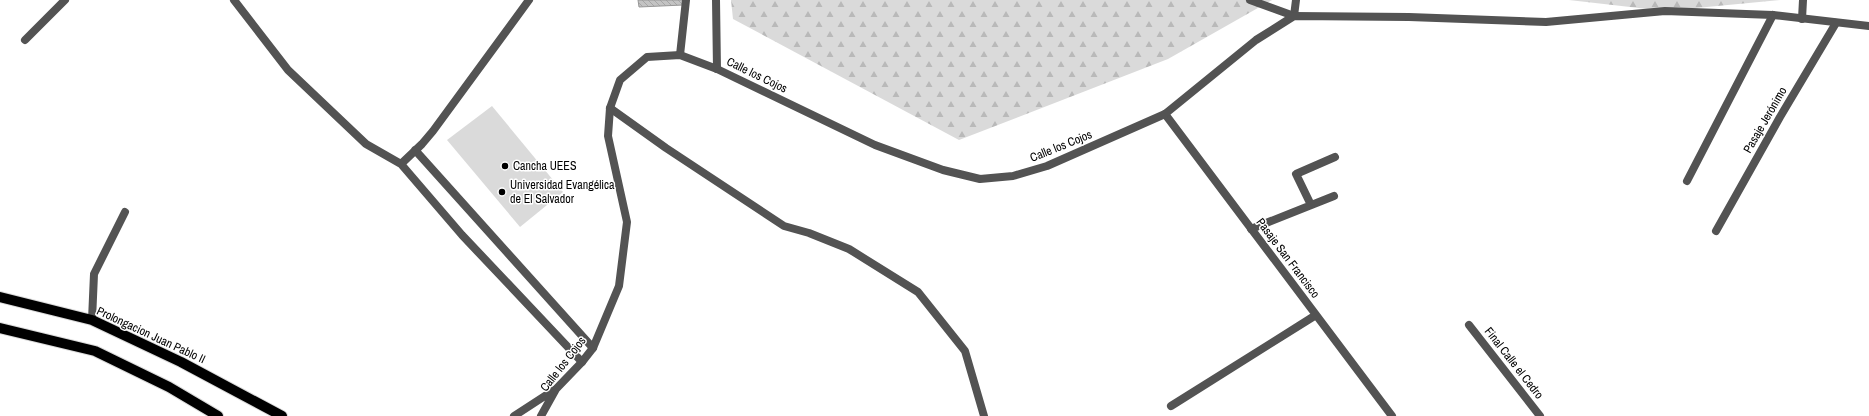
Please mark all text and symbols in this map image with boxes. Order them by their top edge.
street label: Calle los Cojos [724,53,790,97]
street label: Pasaje Jerónimo [1740,84,1790,156]
street label: Calle los Cojos [1028,126,1094,166]
place label: Cancha UEES [513,158,577,174]
marker: Cancha UEES [500,161,510,171]
place label: Universidad Evangélica de El Salvador [510,177,615,207]
marker: Universidad Evangélica de El Salvador [497,187,507,197]
street label: Pasaje San Francisco [1253,215,1323,301]
street label: Prolongacion Juan Pablo II [94,303,208,367]
street label: Final Calle el Cedro [1481,324,1547,402]
street label: Calle los Cojos [536,333,590,395]

